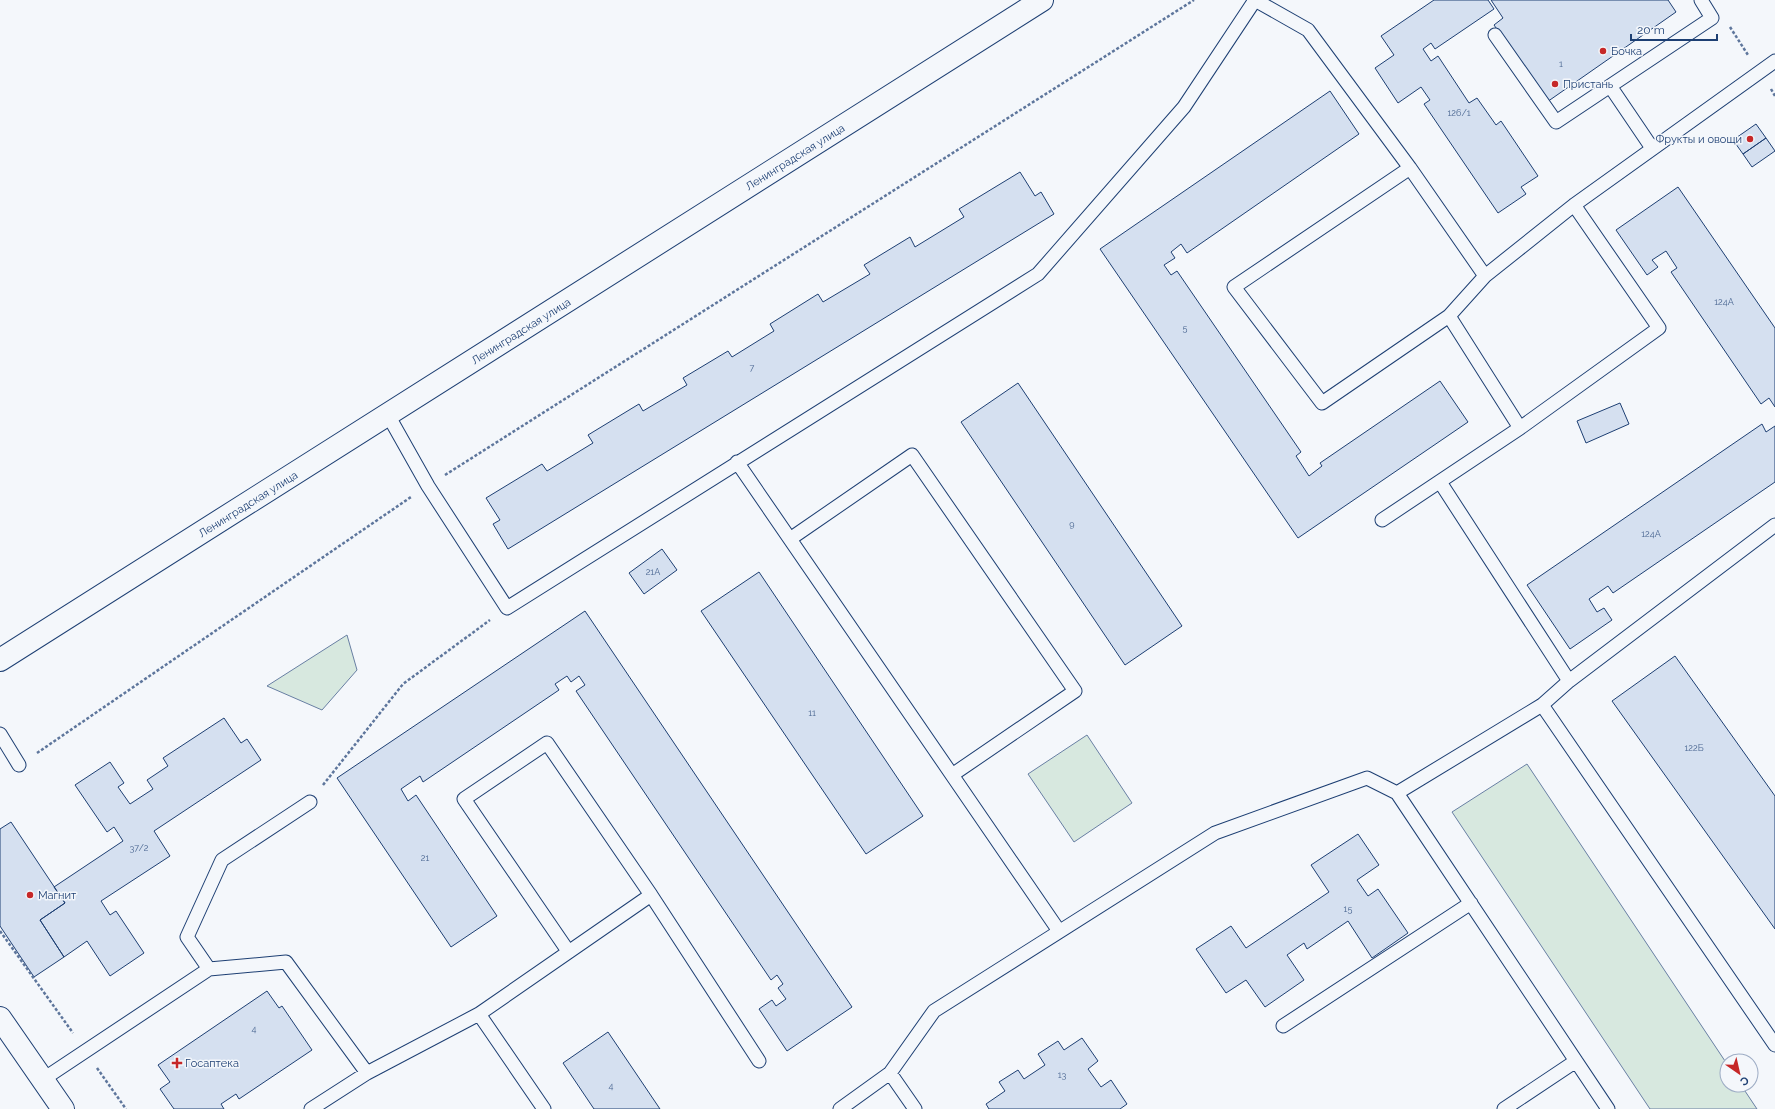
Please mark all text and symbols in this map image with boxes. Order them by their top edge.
scale bar [1631,16,1717,42]
text: 20 m [1637,23,1665,37]
place label: Бочка [1611,45,1642,58]
marker: Бочка [1598,46,1608,56]
house number: 1 [1559,59,1563,69]
place label: Пристань [1563,78,1614,91]
marker: Пристань [1550,79,1560,89]
house number: 126/1 [1447,108,1471,118]
street label: Ленинградская улица [743,122,847,193]
place label: Фрукты и овощи [1655,133,1742,146]
marker: Фрукты и овощи [1745,134,1755,144]
street label: Ленинградская улица [469,296,573,367]
house number: 124А [1714,297,1734,307]
house number: 5 [1183,323,1188,333]
house number: 7 [750,363,755,373]
street label: Ленинградская улица [196,469,300,540]
house number: 9 [1069,519,1075,529]
house number: 124А [1641,529,1661,539]
house number: 21А [646,567,660,577]
house number: 11 [808,708,816,718]
house number: 122Б [1684,743,1704,753]
house number: 37/2 [130,843,149,853]
house number: 21 [421,853,429,863]
place label: Магнит [38,889,77,902]
marker: Магнит [25,890,35,900]
house number: 15 [1344,904,1352,914]
house number: 4 [252,1024,257,1034]
north arrow [1719,1053,1759,1093]
place label: Госаптека [185,1057,239,1070]
marker: Госаптека [172,1058,182,1068]
house number: 13 [1058,1070,1067,1080]
text: С [1737,1073,1751,1089]
house number: 4 [609,1081,614,1091]

